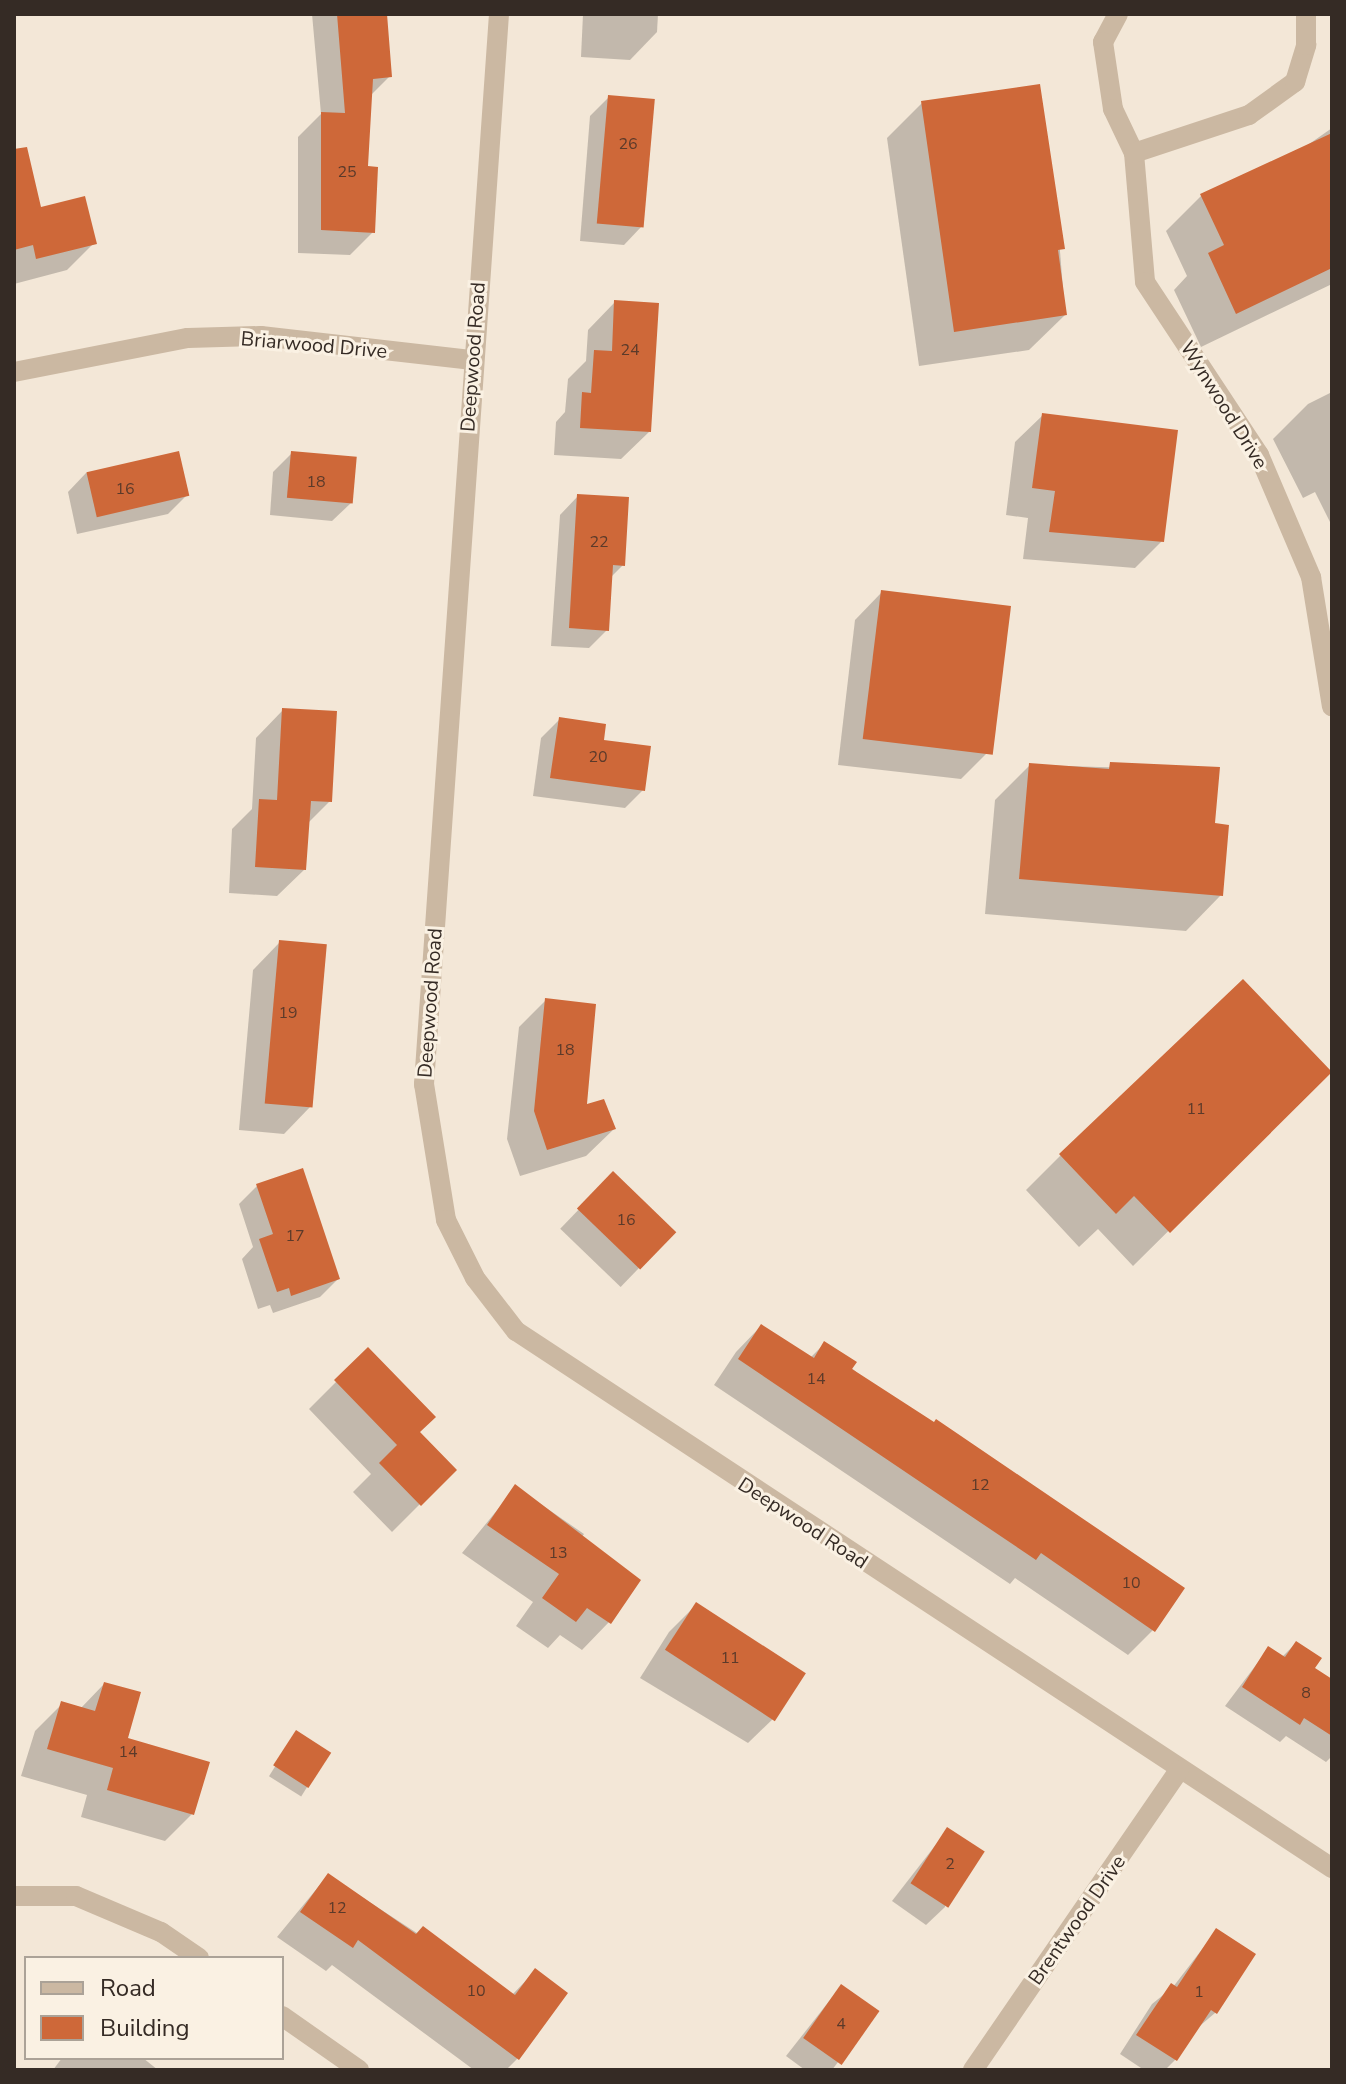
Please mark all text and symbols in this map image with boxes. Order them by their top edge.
house number: 26 [618,134,638,154]
house number: 25 [337,162,357,182]
street label: Deepwood Road [456,281,490,433]
street label: Briarwood Drive [240,327,388,363]
street label: Wynwood Drive [1175,337,1273,473]
house number: 24 [620,340,640,360]
house number: 18 [306,472,326,492]
house number: 16 [115,479,135,499]
house number: 22 [589,532,609,552]
house number: 20 [588,747,608,767]
street label: Deepwood Road [413,927,447,1079]
house number: 19 [278,1003,298,1023]
house number: 18 [555,1040,575,1060]
house number: 11 [1186,1099,1206,1119]
house number: 16 [616,1210,636,1230]
house number: 17 [285,1226,305,1246]
house number: 14 [806,1369,826,1389]
street label: Deepwood Road [734,1472,872,1574]
house number: 12 [970,1475,990,1495]
house number: 13 [548,1543,568,1563]
house number: 10 [1121,1573,1141,1593]
house number: 11 [720,1648,740,1668]
house number: 8 [1301,1683,1311,1703]
house number: 14 [118,1742,138,1762]
street label: Brentwood Drive [1023,1851,1131,1989]
house number: 2 [945,1854,955,1874]
house number: 12 [327,1898,347,1918]
legend [24,1956,284,2060]
text: Road [100,1972,156,2004]
house number: 10 [466,1981,486,2001]
house number: 1 [1194,1982,1204,2002]
text: Building [100,2012,190,2044]
house number: 4 [836,2014,846,2034]

